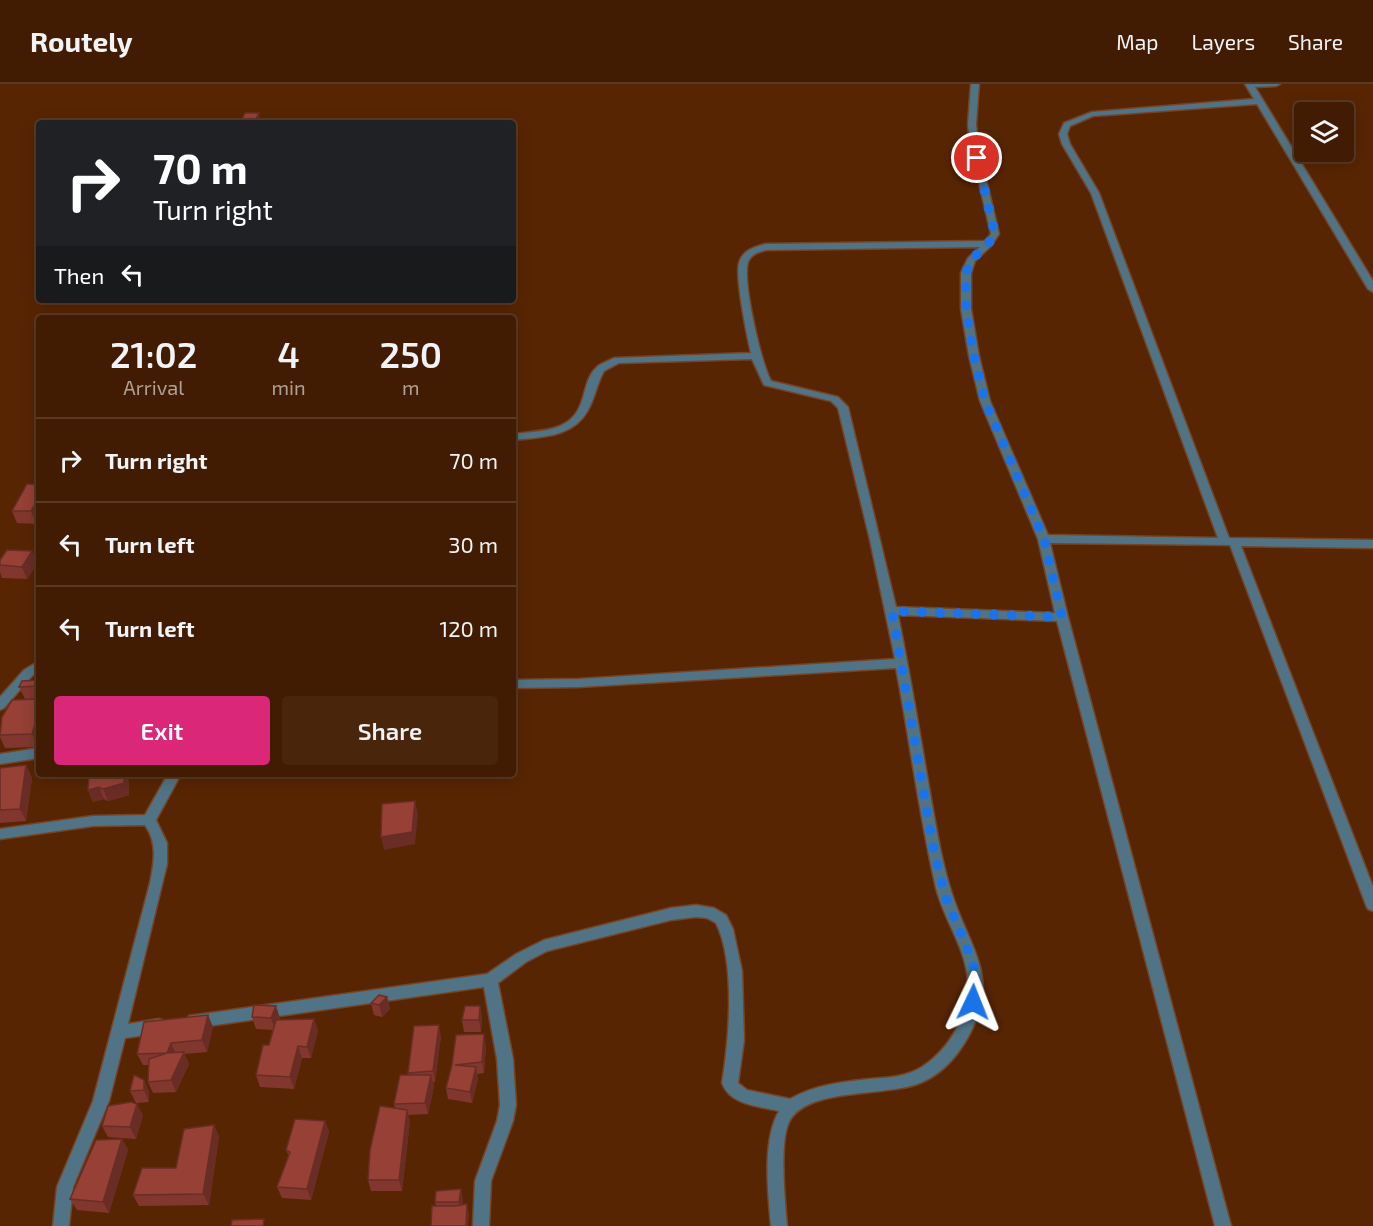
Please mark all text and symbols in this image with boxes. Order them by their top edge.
text: Routely [30,24,133,58]
text: Map [1116,29,1158,54]
text: Layers [1191,29,1255,54]
text: Share [1288,29,1343,54]
map controls [1294,102,1354,162]
button: layers [1294,102,1354,162]
pin [951,132,1002,183]
icon: arrive [960,141,993,174]
text: 70 m [153,142,248,192]
icon: right [54,144,132,222]
text: Turn right [153,193,273,225]
icon: left [116,258,149,291]
text: Then [54,262,104,288]
text: 21:02 [110,332,197,375]
text: 4 [277,332,300,375]
text: 250 [380,332,442,375]
text: Arrival [123,375,184,399]
text: min [271,375,306,399]
text: m [402,375,420,399]
icon: right [54,444,87,477]
text: Turn right [105,447,207,473]
text: 70 m [449,447,498,473]
icon: left [54,528,87,561]
text: Turn left [105,531,194,557]
text: 30 m [448,531,498,557]
icon: left [54,612,87,645]
text: Turn left [105,615,194,641]
text: 120 m [439,615,498,641]
button: Exit [54,696,270,765]
button: Share [282,696,498,765]
position arrow [941,970,1005,1034]

